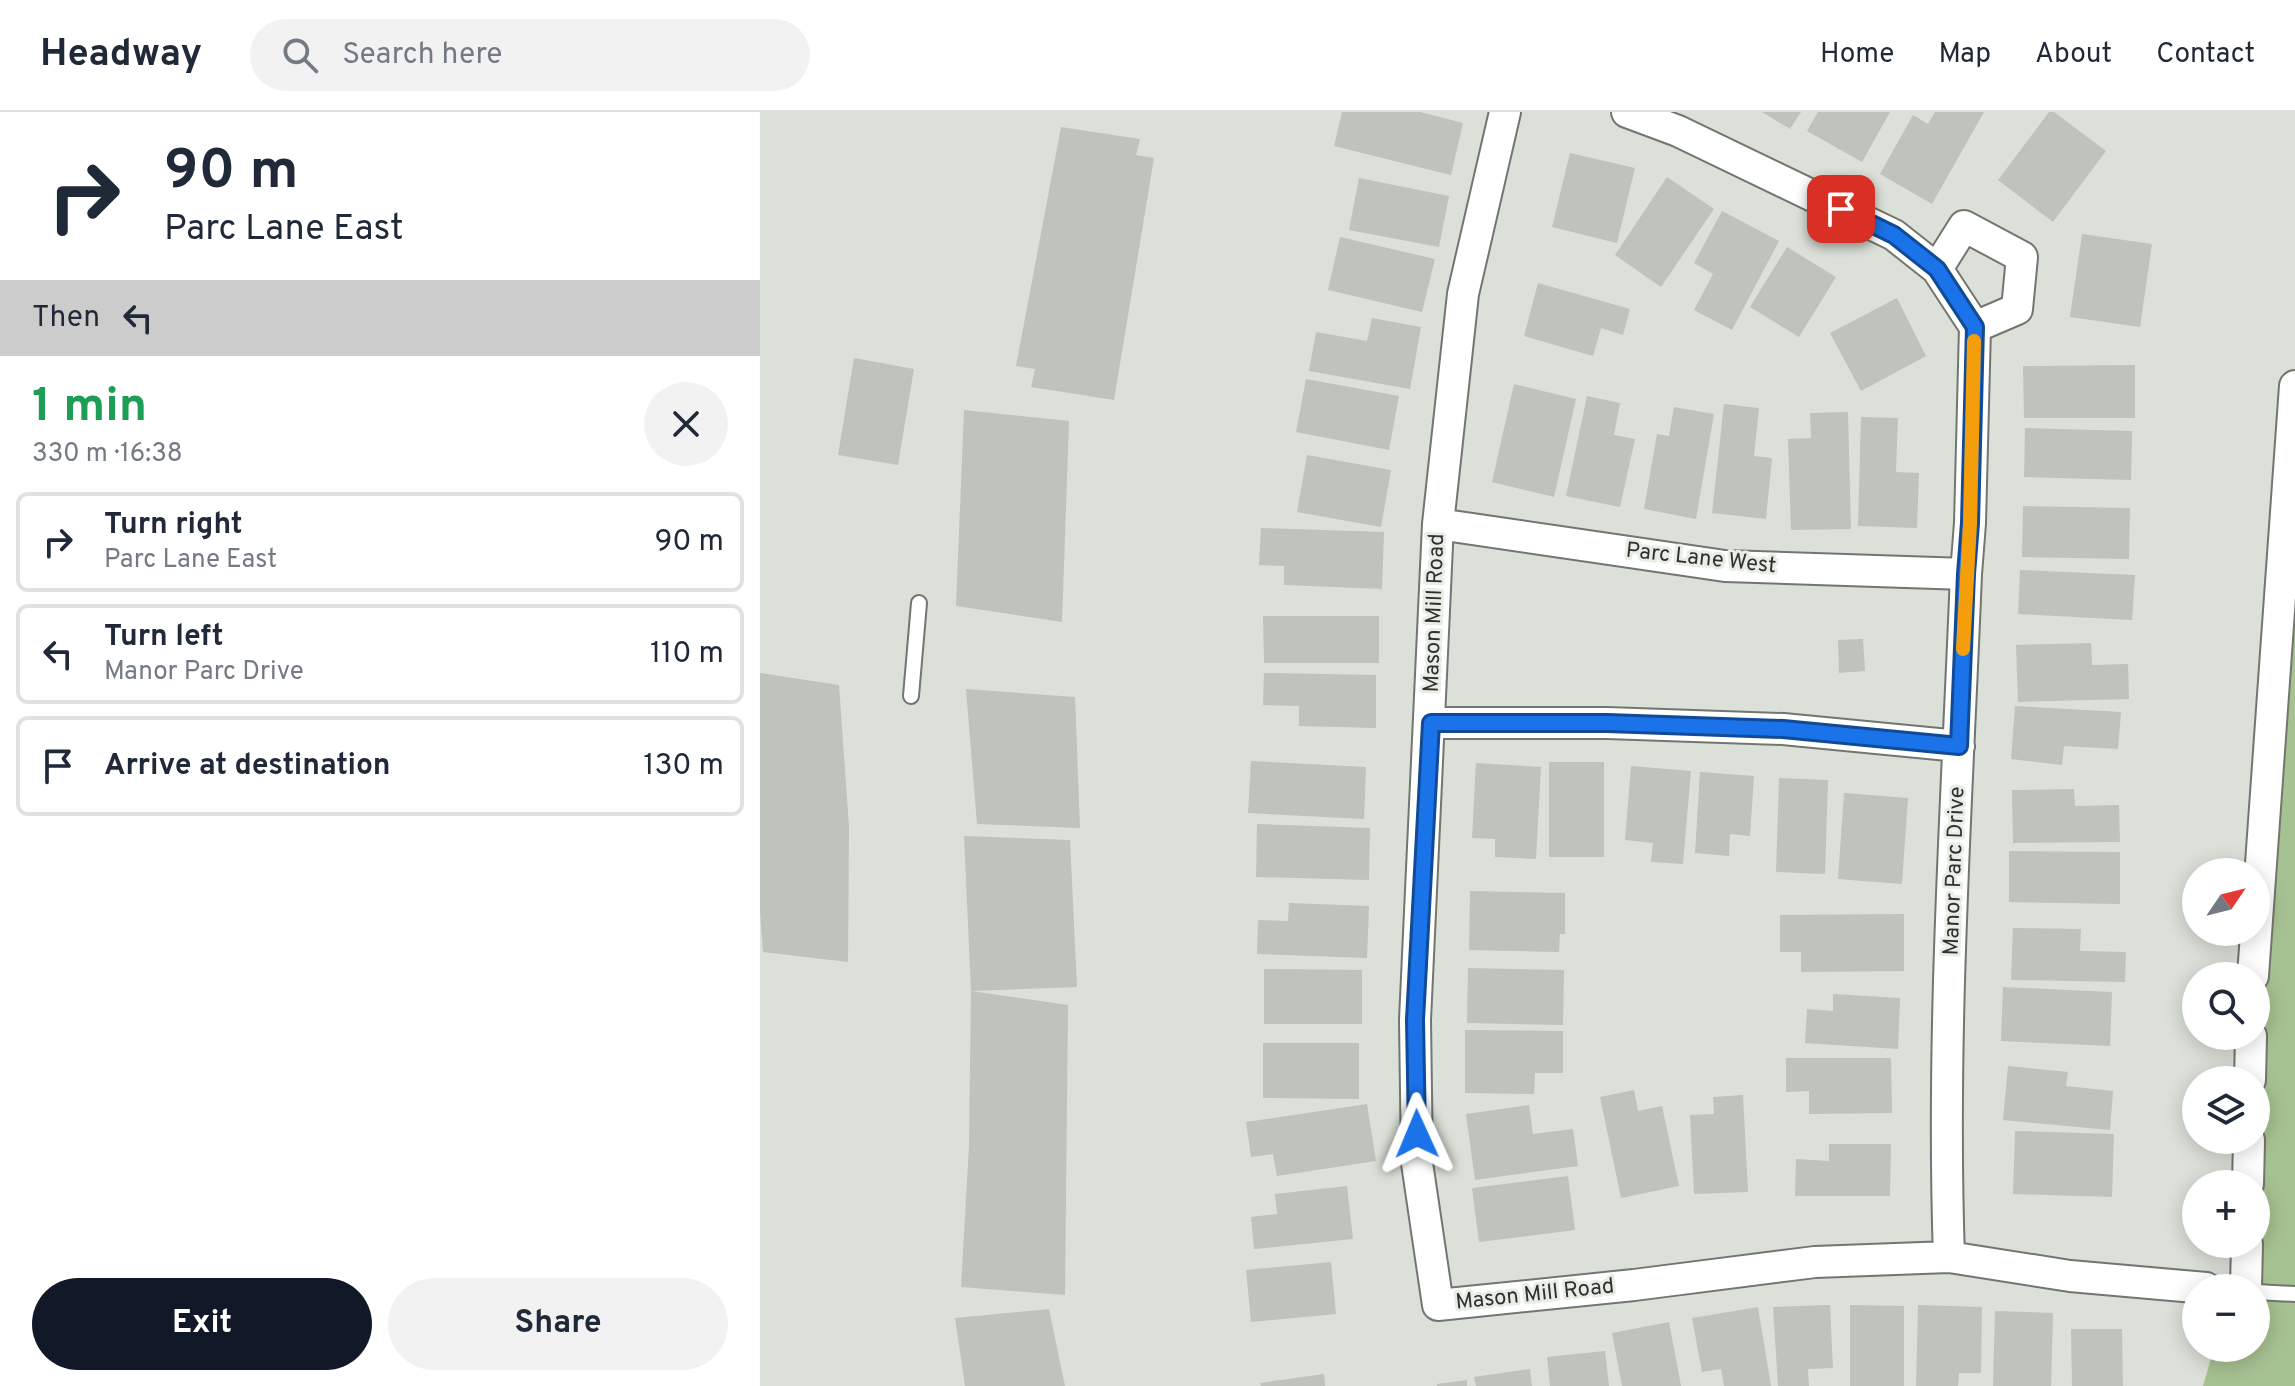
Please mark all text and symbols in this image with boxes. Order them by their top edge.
search box [250,19,810,91]
text: Headway [40,31,202,80]
icon: search [278,33,322,77]
text: Search here [342,37,502,74]
text: Home [1820,37,1894,73]
text: Map [1938,37,1991,73]
text: About [2035,37,2112,73]
text: Contact [2156,37,2255,73]
text: 90 m [164,138,299,208]
icon: right [32,144,136,248]
pin [1807,175,1875,243]
icon: arrive [1819,187,1863,231]
text: Parc Lane East [164,207,404,253]
icon: left [116,296,160,340]
text: Then [32,300,100,337]
text: 1 min [32,378,147,438]
button: close [644,382,728,466]
text: 330 m · 16:38 [32,438,183,471]
text: Turn right [104,507,242,544]
icon: right [36,520,80,564]
text: 90 m [655,524,724,561]
street label: Mason Mill Road [1419,533,1451,693]
street label: Parc Lane West [1625,538,1777,580]
text: Parc Lane East [104,544,277,577]
text: Turn left [104,619,224,656]
icon: left [36,632,80,676]
text: 110 m [650,636,724,673]
text: Manor Parc Drive [104,656,304,689]
icon: arrive [36,744,80,788]
text: Arrive at destination [104,748,390,785]
text: 130 m [643,748,724,785]
street label: Manor Parc Drive [1939,786,1971,956]
north arrow [2182,858,2270,946]
map controls [2182,858,2270,1362]
button: search [2182,962,2270,1050]
button: layers [2182,1066,2270,1154]
position arrow [1375,1092,1459,1176]
button: + [2182,1170,2270,1258]
street label: Mason Mill Road [1454,1273,1616,1317]
button: − [2182,1274,2270,1362]
button: Exit [32,1278,372,1370]
button: Share [388,1278,728,1370]

